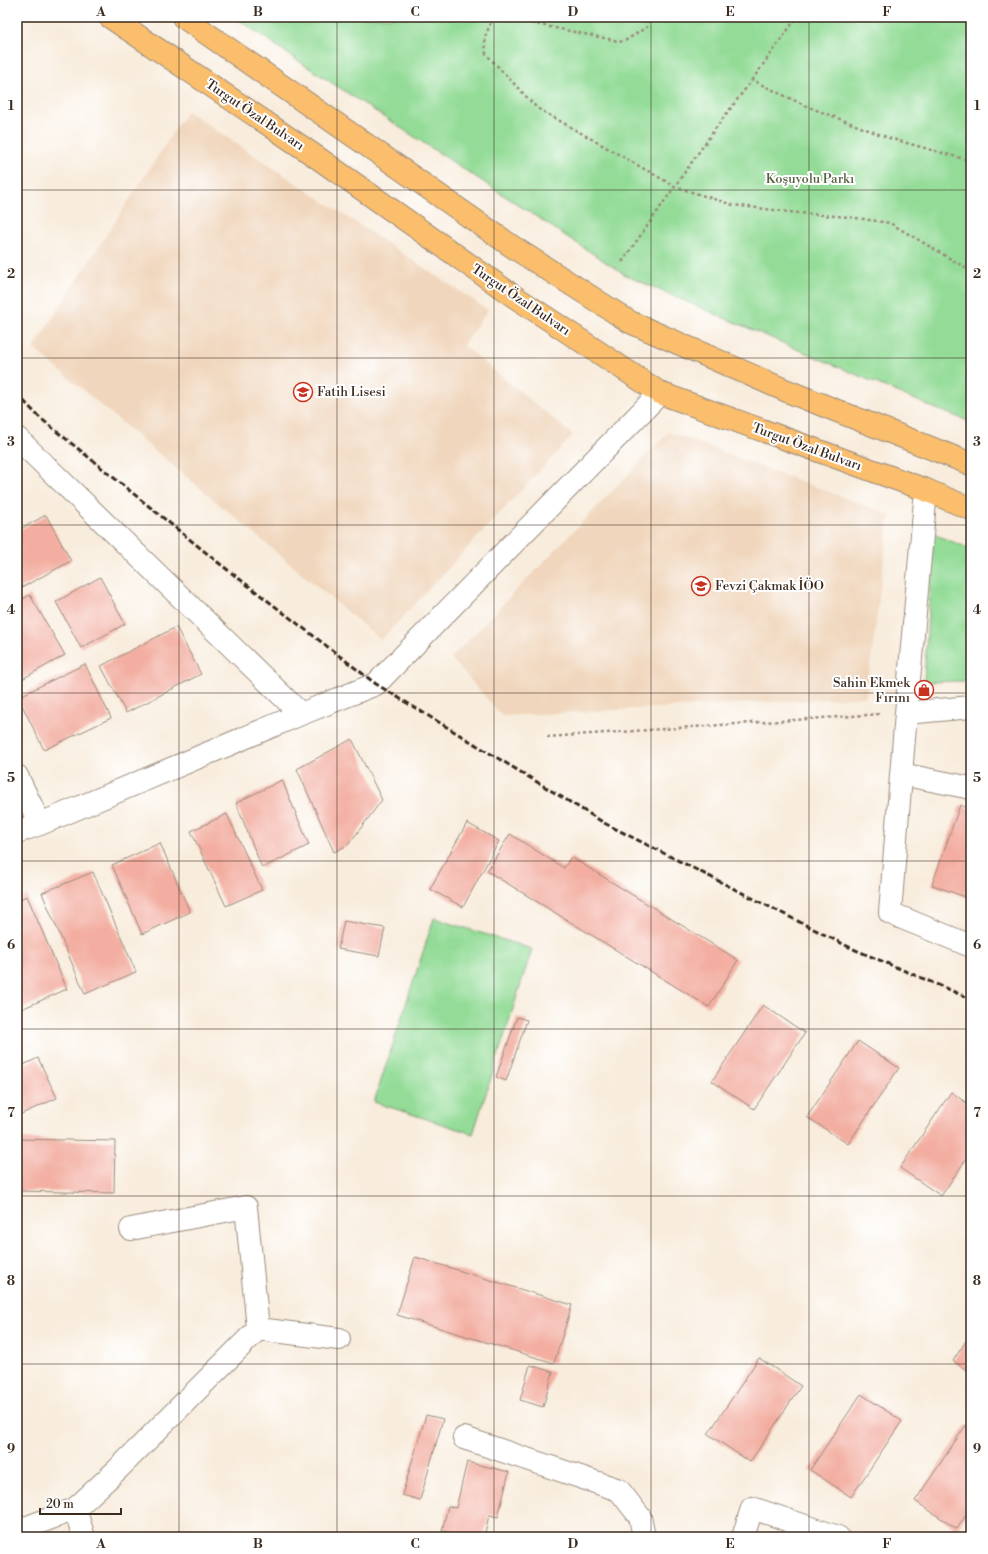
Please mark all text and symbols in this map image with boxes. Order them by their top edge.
text: A [95,4,106,20]
text: B [253,4,263,20]
text: C [410,4,420,20]
text: D [568,4,578,20]
text: E [725,4,735,20]
text: F [882,4,892,20]
street label: Turgut Özal Bulvarı [203,75,308,154]
text: 1 [8,98,15,114]
text: 1 [974,98,981,114]
park label: Koşuyolu Parkı [766,171,854,187]
street label: Turgut Özal Bulvarı [469,260,574,339]
text: 2 [7,266,15,282]
text: 2 [973,266,981,282]
school or university icon: Fatih Lisesi [292,381,314,403]
place label: Fatih Lisesi [317,384,386,400]
street label: Turgut Özal Bulvarı [750,419,864,474]
text: 3 [7,434,15,450]
text: 3 [973,434,981,450]
school or university icon: Fevzi Çakmak İÖO [690,575,712,597]
place label: Fevzi Çakmak İÖO [715,577,824,594]
text: 4 [7,602,16,618]
text: 4 [973,602,982,618]
place label: Sahin Ekmek Fırını [833,675,911,706]
shop icon: Sahin Ekmek Fırını [913,679,935,701]
text: 5 [7,770,15,786]
text: 5 [973,770,981,786]
text: 6 [7,937,15,953]
text: 6 [973,937,981,953]
text: 7 [7,1105,15,1121]
text: 7 [973,1105,981,1121]
text: 8 [7,1273,15,1289]
text: 8 [973,1273,981,1289]
text: 9 [7,1441,15,1457]
text: 9 [973,1441,981,1457]
scale bar [40,1490,121,1516]
text: 20 m [46,1497,74,1512]
text: A [95,1536,106,1552]
text: B [253,1536,263,1552]
text: C [410,1536,420,1552]
text: D [568,1536,578,1552]
text: E [725,1536,735,1552]
text: F [882,1536,892,1552]

